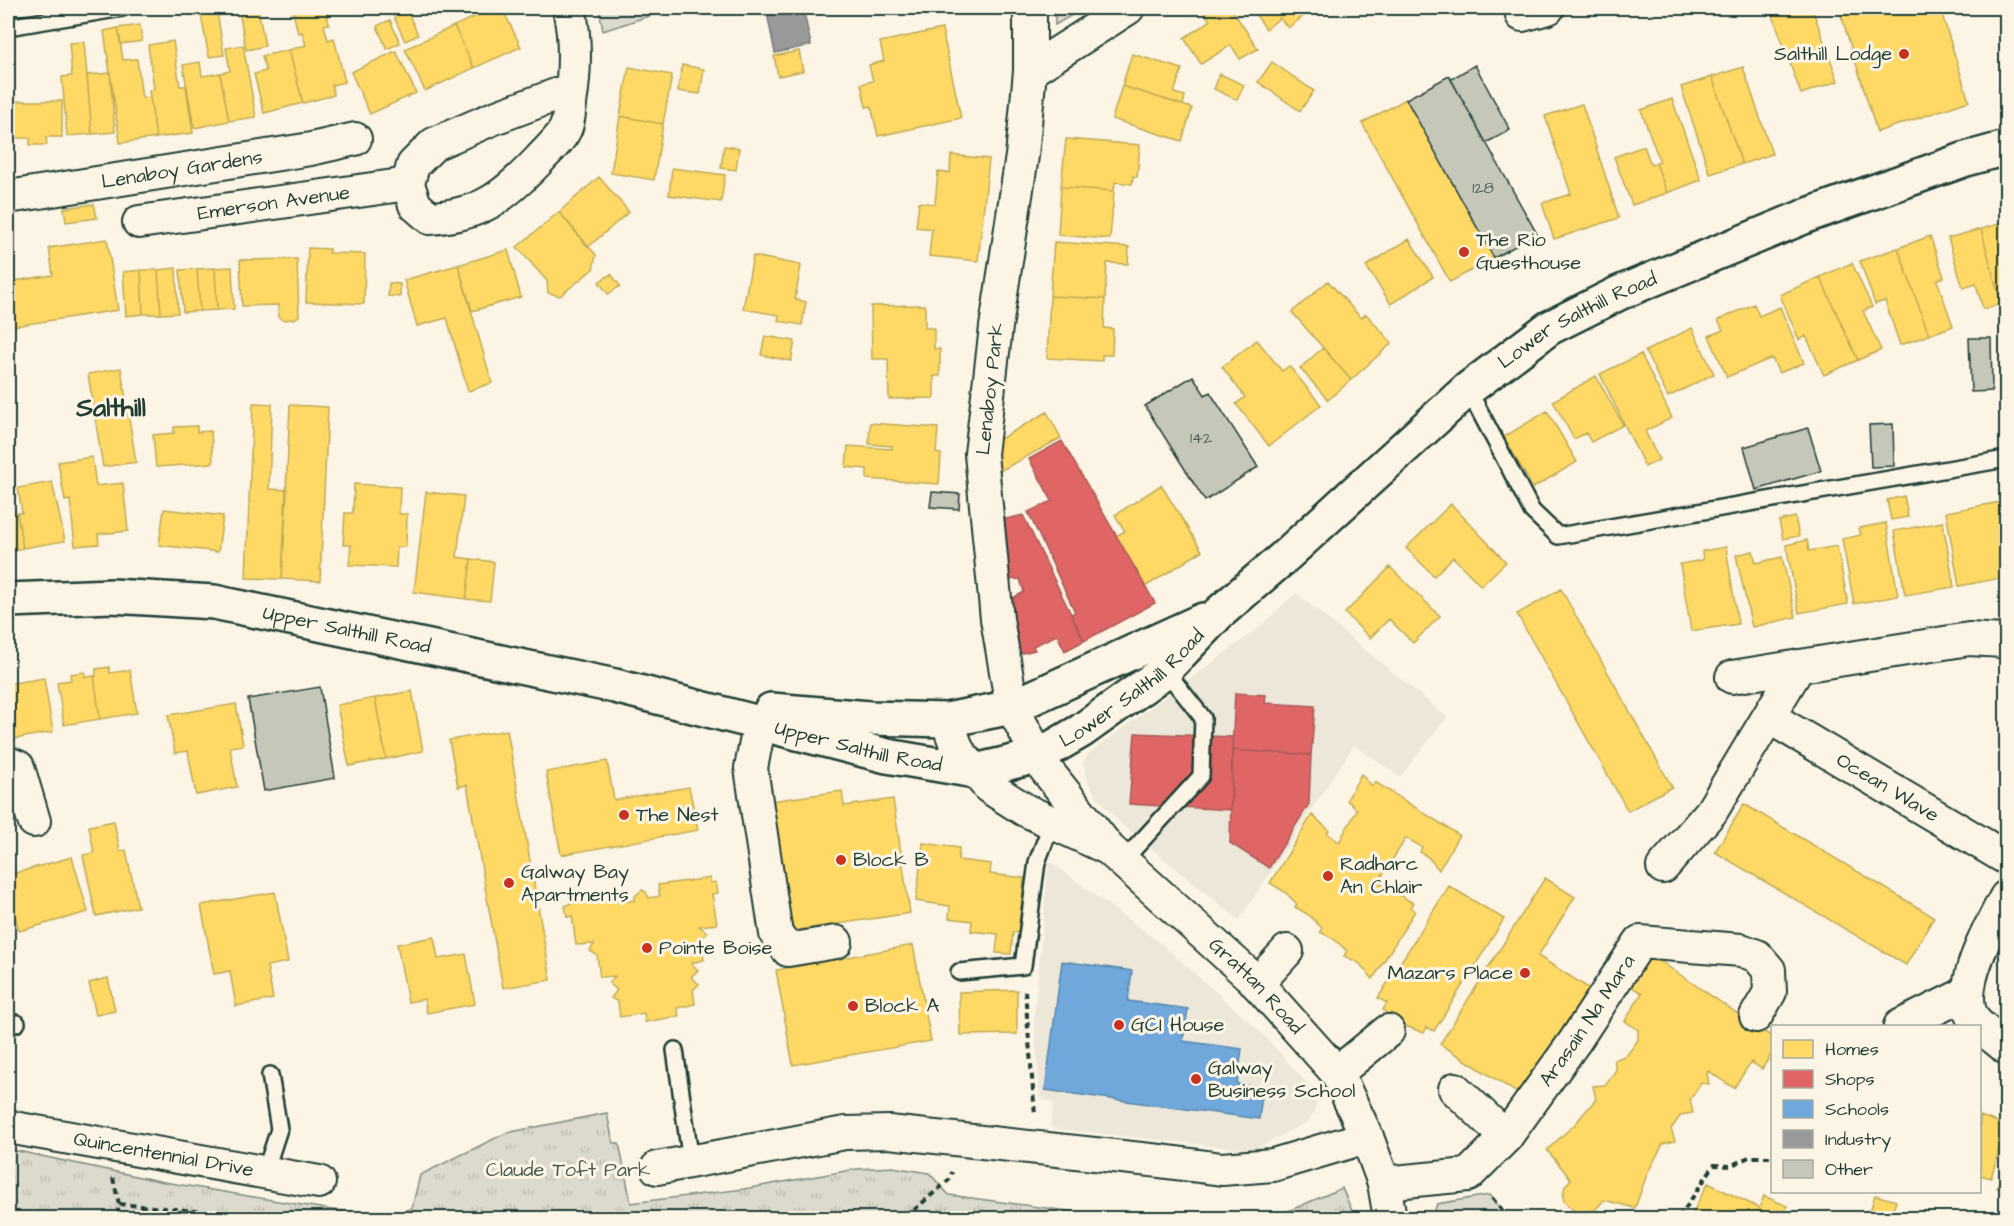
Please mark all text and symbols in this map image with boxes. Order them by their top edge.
place label: Salthill Lodge [1774,40,1892,69]
marker: Salthill Lodge [1897,47,1911,61]
street label: Lenaboy Gardens [99,143,264,196]
house number: 128 [1472,177,1494,199]
street label: Emerson Avenue [196,178,352,228]
place label: The Rio Guesthouse [1476,226,1581,277]
marker: The Rio Guesthouse [1457,245,1471,259]
street label: Lower Salthill Road [1492,265,1661,376]
street label: Lenaboy Park [969,322,1012,456]
district label: Salthill [75,390,146,426]
house number: 142 [1190,427,1212,449]
street label: Upper Salthill Road [260,599,433,661]
street label: Lower Salthill Road [1054,623,1211,755]
street label: Upper Salthill Road [772,714,944,779]
street label: Ocean Wave [1831,746,1944,829]
place label: The Nest [636,801,719,829]
marker: The Nest [617,808,631,822]
place label: Block B [853,846,929,874]
place label: Radharc An Chlair [1340,850,1422,901]
marker: Block B [834,853,848,867]
place label: Galway Bay Apartments [521,858,629,909]
marker: Radharc An Chlair [1321,869,1335,883]
marker: Galway Bay Apartments [502,876,516,890]
street label: Grattan Road [1202,931,1310,1040]
place label: Pointe Boise [659,934,772,962]
marker: Pointe Boise [640,941,654,955]
street label: Arasain Na Mara [1532,949,1642,1093]
place label: Mazars Place [1388,959,1513,987]
marker: Mazars Place [1518,966,1532,980]
place label: Block A [865,992,940,1020]
marker: Block A [846,999,860,1013]
place label: GCI House [1131,1011,1225,1039]
marker: GCI House [1112,1018,1126,1032]
legend [1771,1025,1981,1193]
text: Homes [1825,1037,1879,1062]
place label: Galway Business School [1208,1054,1355,1105]
text: Shops [1825,1067,1875,1092]
marker: Galway Business School [1189,1072,1203,1086]
text: Schools [1825,1097,1889,1122]
street label: Quincentennial Drive [71,1125,256,1184]
text: Industry [1825,1127,1891,1153]
park label: Claude Toft Park [486,1156,650,1184]
text: Other [1825,1157,1873,1182]

